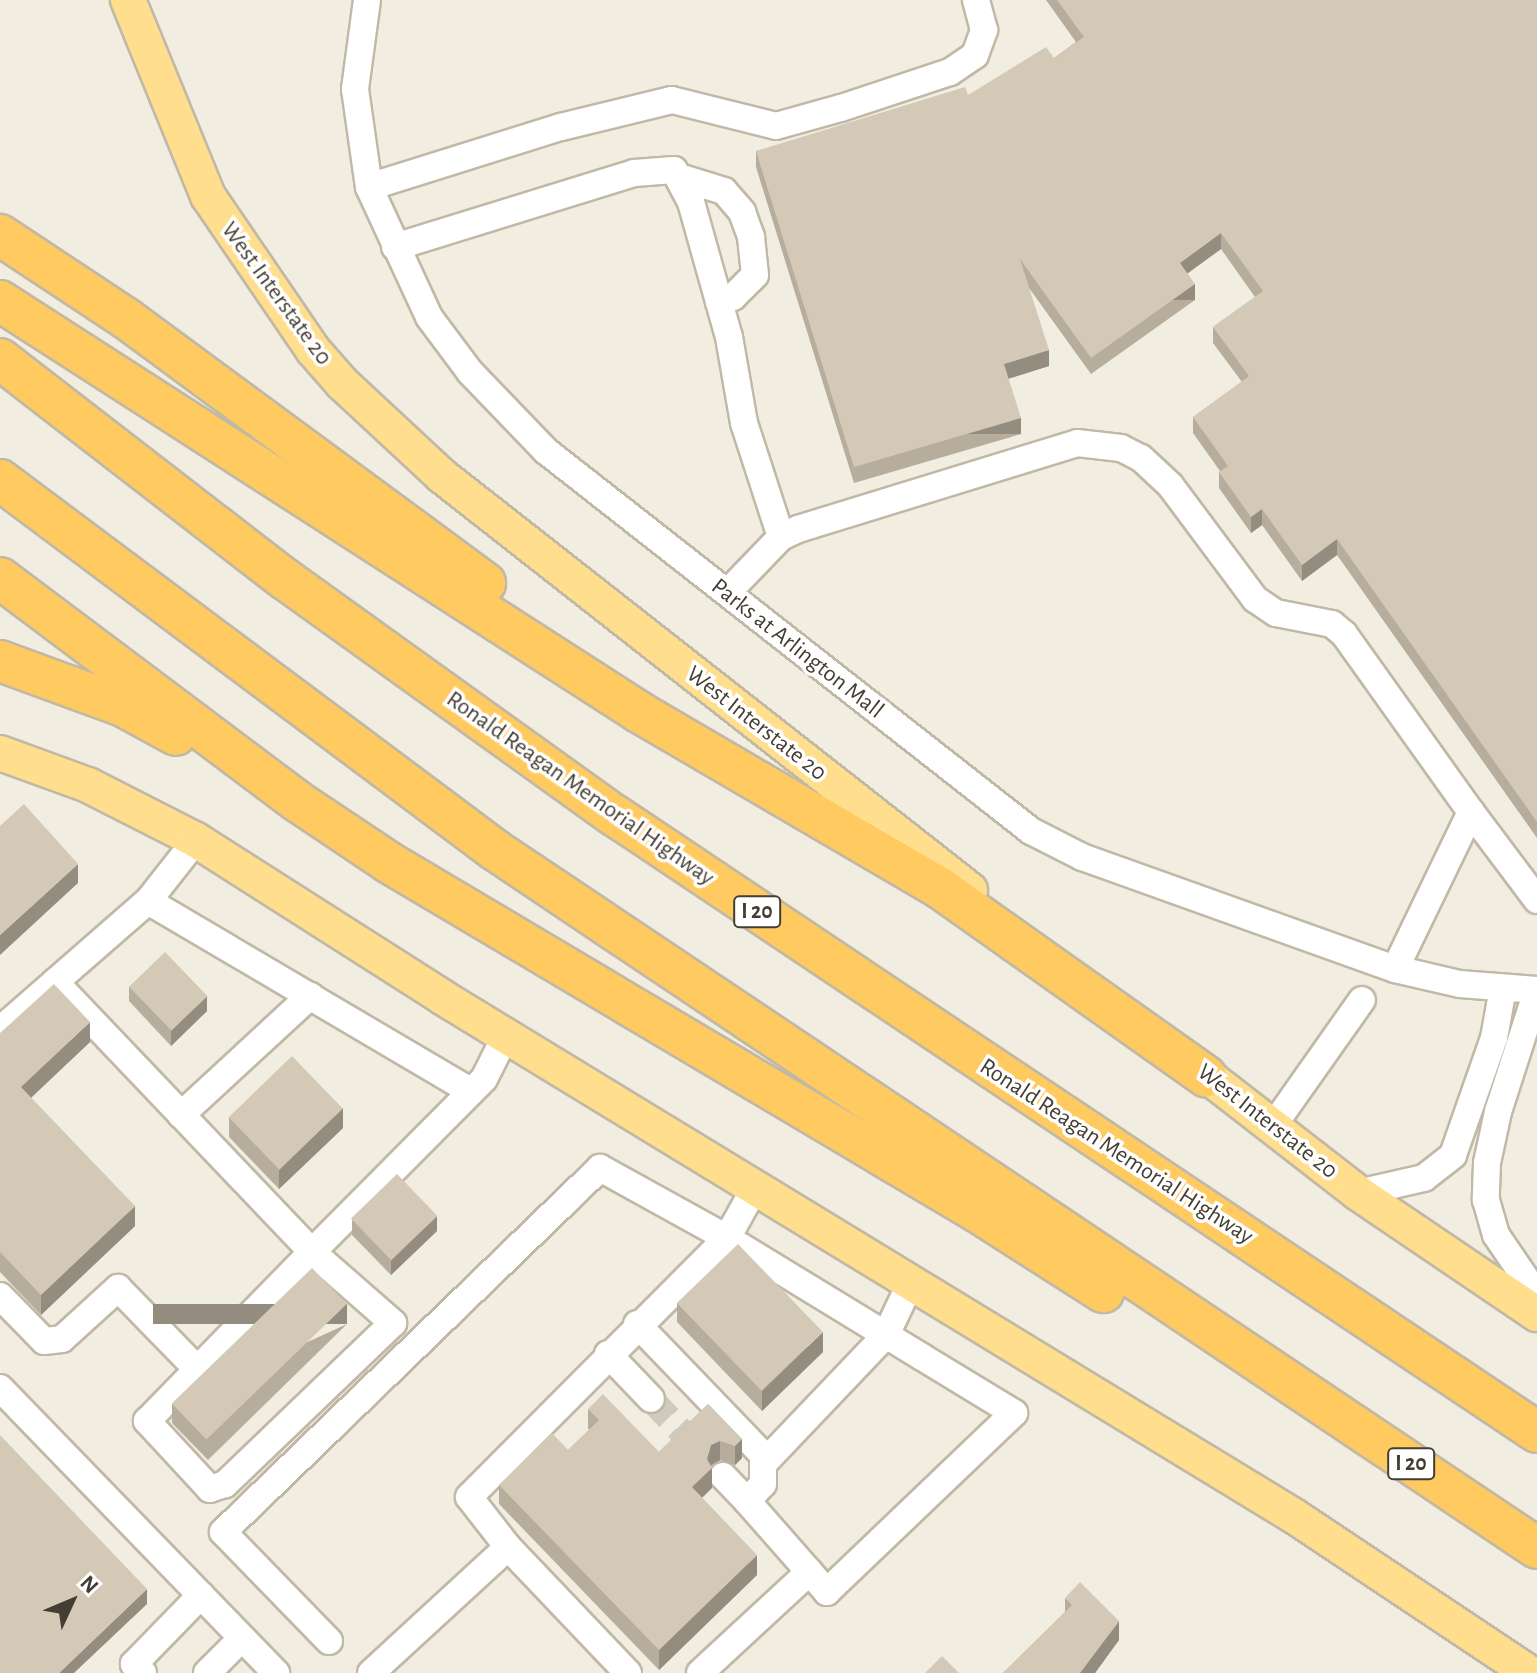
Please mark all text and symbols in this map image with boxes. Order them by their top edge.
street label: West Interstate 20 [214,217,338,371]
street label: Parks at Arlington Mall [705,573,889,725]
street label: West Interstate 20 [680,660,832,788]
street label: Ronald Reagan Memorial Highway [440,685,720,893]
road number: I 20 [733,894,781,930]
street label: Ronald Reagan Memorial Highway [974,1053,1258,1251]
street label: West Interstate 20 [1191,1058,1343,1186]
road number: I 20 [1387,1446,1435,1482]
north arrow [32,1561,112,1641]
text: N [76,1571,102,1597]

